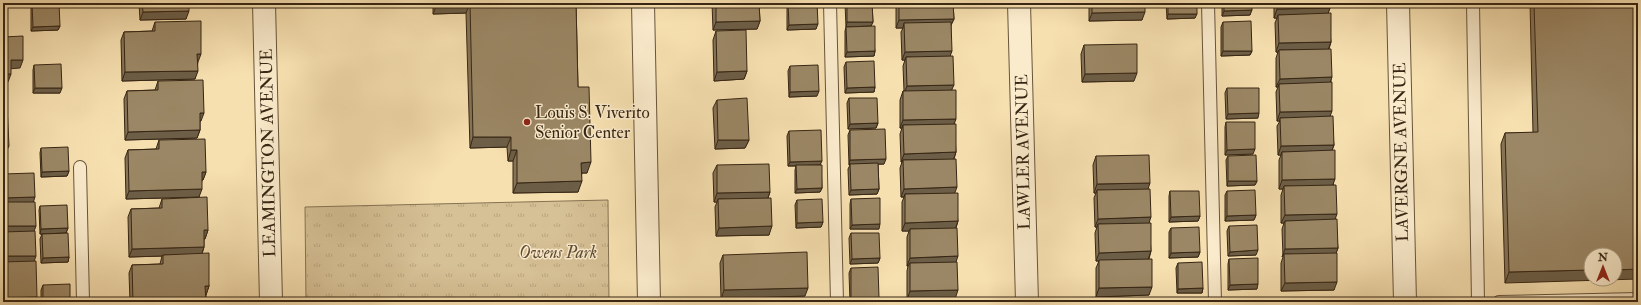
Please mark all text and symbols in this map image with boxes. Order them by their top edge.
street label: LEAMINGTON AVENUE [256,48,280,258]
street label: LAVERGNE AVENUE [1389,62,1413,242]
street label: LAWLER AVENUE [1011,74,1035,230]
place label: Louis S. Viverito Senior Center [535,102,650,143]
marker: Louis S. Viverito Senior Center [522,117,532,127]
park label: Owens Park [519,242,597,263]
north arrow [1583,247,1623,287]
text: N [1597,251,1609,264]

